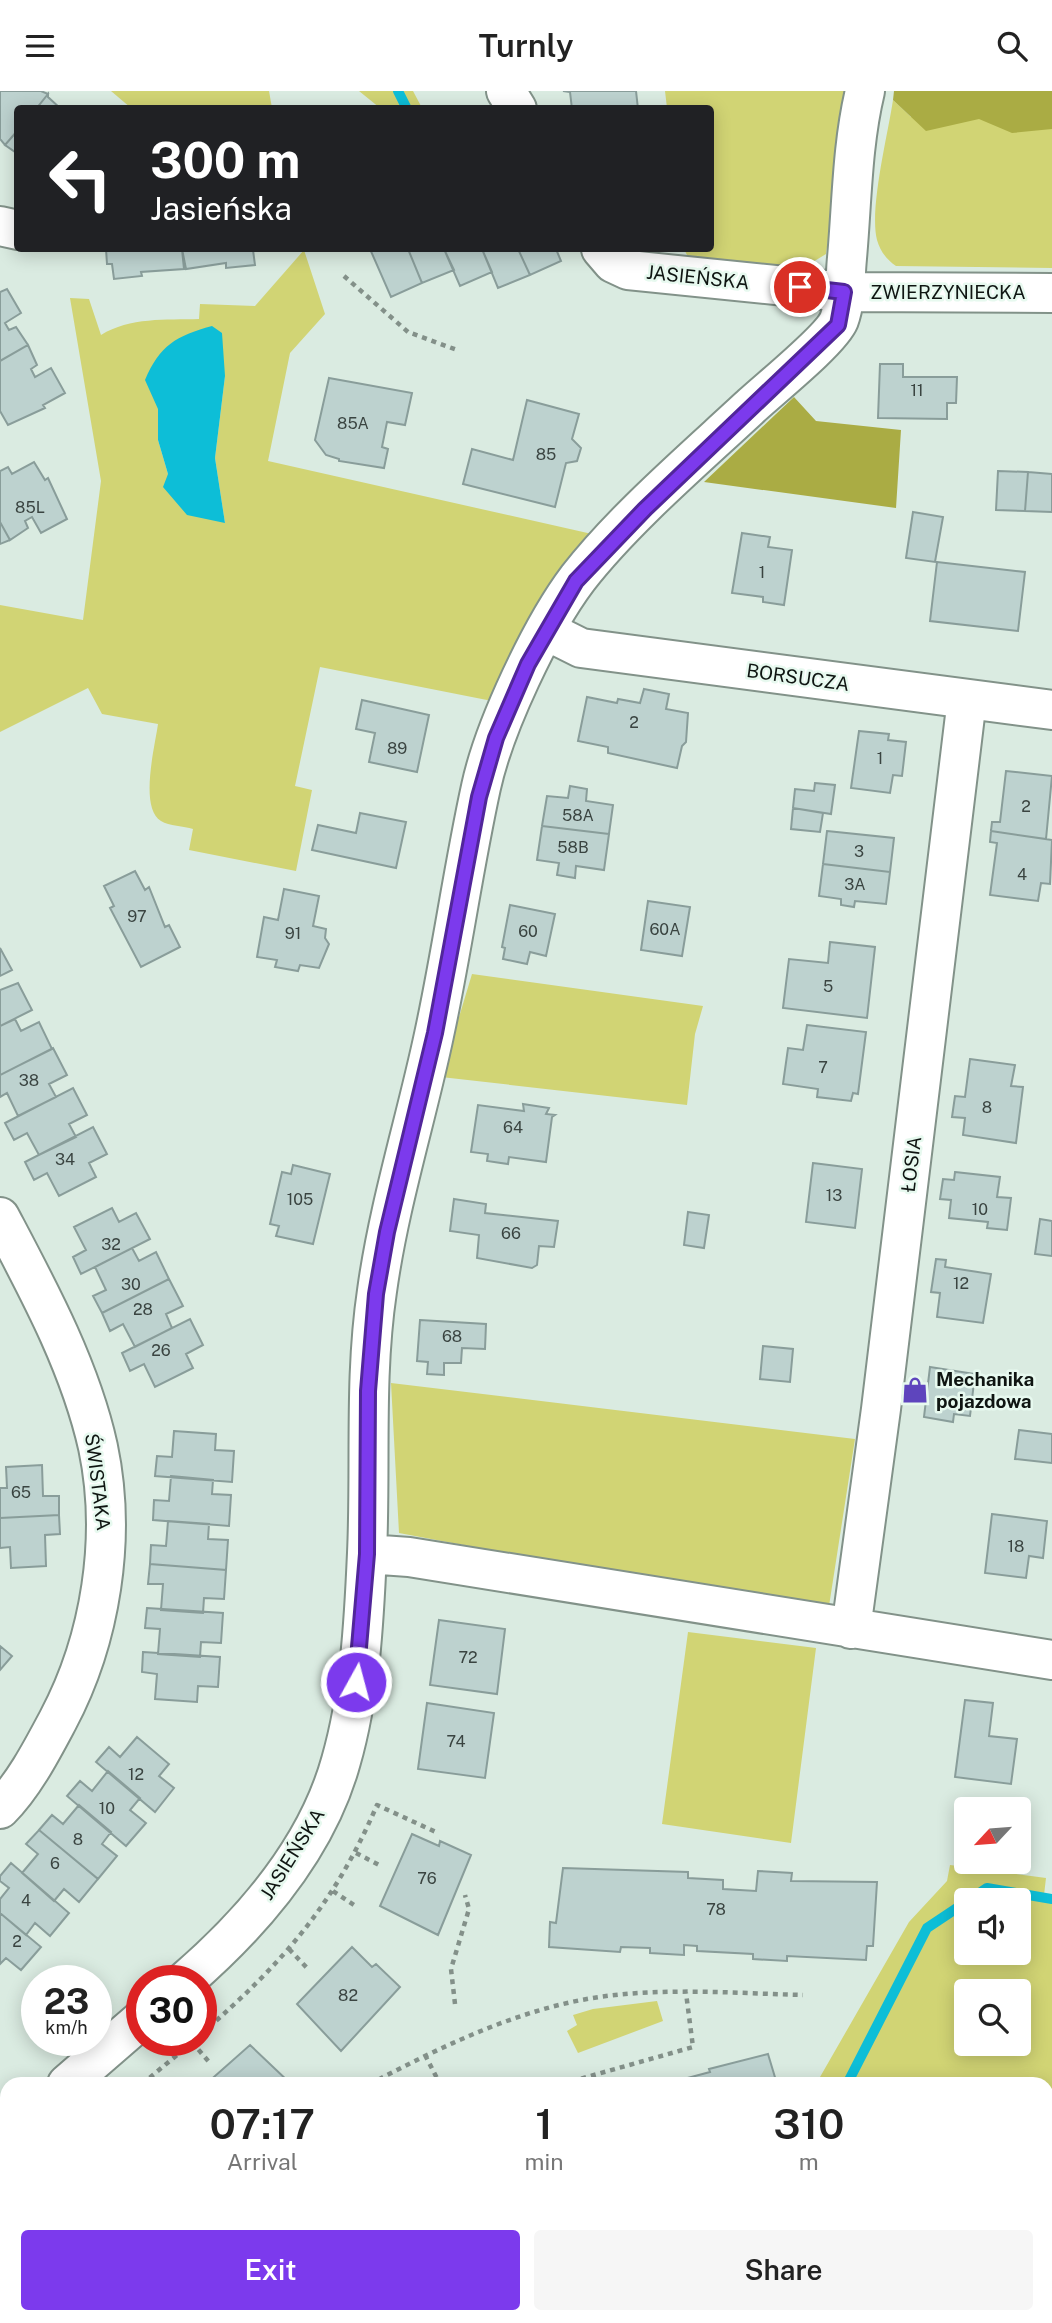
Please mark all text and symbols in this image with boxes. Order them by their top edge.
icon: menu [21,27,59,65]
text: Turnly [478,27,574,64]
icon: search [993,27,1031,65]
text: 300 m [150,131,300,189]
icon: left [35,133,126,224]
text: Jasieńska [150,190,292,227]
pin [770,257,830,317]
street label: JASIEŃSKA [645,261,751,293]
icon: arrive [781,268,819,306]
street label: ZWIERZYNIECKA [870,281,1026,303]
house number: 11 [910,381,924,400]
house number: 85A [337,414,369,433]
house number: 85 [536,445,556,464]
house number: 85L [15,498,45,517]
house number: 1 [759,563,765,582]
street label: BORSUCZA [745,659,851,695]
house number: 2 [629,713,639,732]
house number: 89 [387,739,407,758]
house number: 1 [877,749,883,768]
house number: 2 [1021,797,1031,816]
house number: 58A [562,806,594,825]
house number: 58B [557,838,589,857]
house number: 3 [854,842,864,861]
house number: 4 [1017,865,1027,884]
house number: 3A [844,875,866,894]
house number: 97 [127,907,147,926]
house number: 60A [649,920,681,939]
house number: 60 [518,922,538,941]
house number: 91 [285,924,301,943]
house number: 5 [823,977,833,996]
house number: 7 [818,1058,828,1077]
house number: 38 [19,1071,39,1090]
house number: 8 [982,1098,992,1117]
house number: 64 [503,1118,523,1137]
street label: ŁOSIA [897,1135,925,1193]
house number: 34 [55,1150,75,1169]
house number: 13 [826,1186,842,1205]
house number: 105 [287,1190,313,1209]
house number: 10 [972,1200,988,1219]
house number: 66 [501,1224,521,1243]
house number: 32 [101,1235,121,1254]
house number: 12 [953,1274,969,1293]
house number: 30 [121,1275,141,1294]
house number: 28 [133,1300,153,1319]
house number: 68 [442,1327,462,1346]
house number: 26 [151,1341,171,1360]
place label: Mechanika pojazdowa [936,1368,1034,1412]
shop icon: Mechanika pojazdowa [900,1375,930,1405]
street label: ŚWISTAKA [81,1432,115,1532]
house number: 65 [11,1483,31,1502]
house number: 18 [1008,1537,1024,1556]
position arrow [319,1645,393,1719]
house number: 72 [458,1648,478,1667]
house number: 74 [446,1732,466,1751]
house number: 12 [128,1765,144,1784]
north arrow [954,1797,1031,1874]
map controls [954,1797,1031,2056]
house number: 10 [99,1799,115,1818]
street label: JASIEŃSKA [255,1804,329,1904]
house number: 8 [73,1830,83,1849]
house number: 6 [50,1854,60,1873]
house number: 76 [417,1869,437,1888]
button: sound [954,1888,1031,1965]
house number: 4 [21,1891,31,1910]
house number: 78 [706,1900,726,1919]
house number: 2 [12,1932,22,1951]
speed limit sign: 30 [126,1965,217,2056]
button: search [954,1979,1031,2056]
text: 23 [44,1981,89,2022]
house number: 82 [338,1986,358,2005]
text: km/h [45,2017,88,2038]
text: 07:17 [210,2099,315,2148]
text: 1 [535,2099,553,2148]
text: 310 [773,2099,844,2148]
text: Arrival [227,2148,298,2175]
text: min [525,2148,564,2175]
text: m [799,2148,819,2175]
button: Exit [21,2230,520,2310]
button: Share [534,2230,1033,2310]

